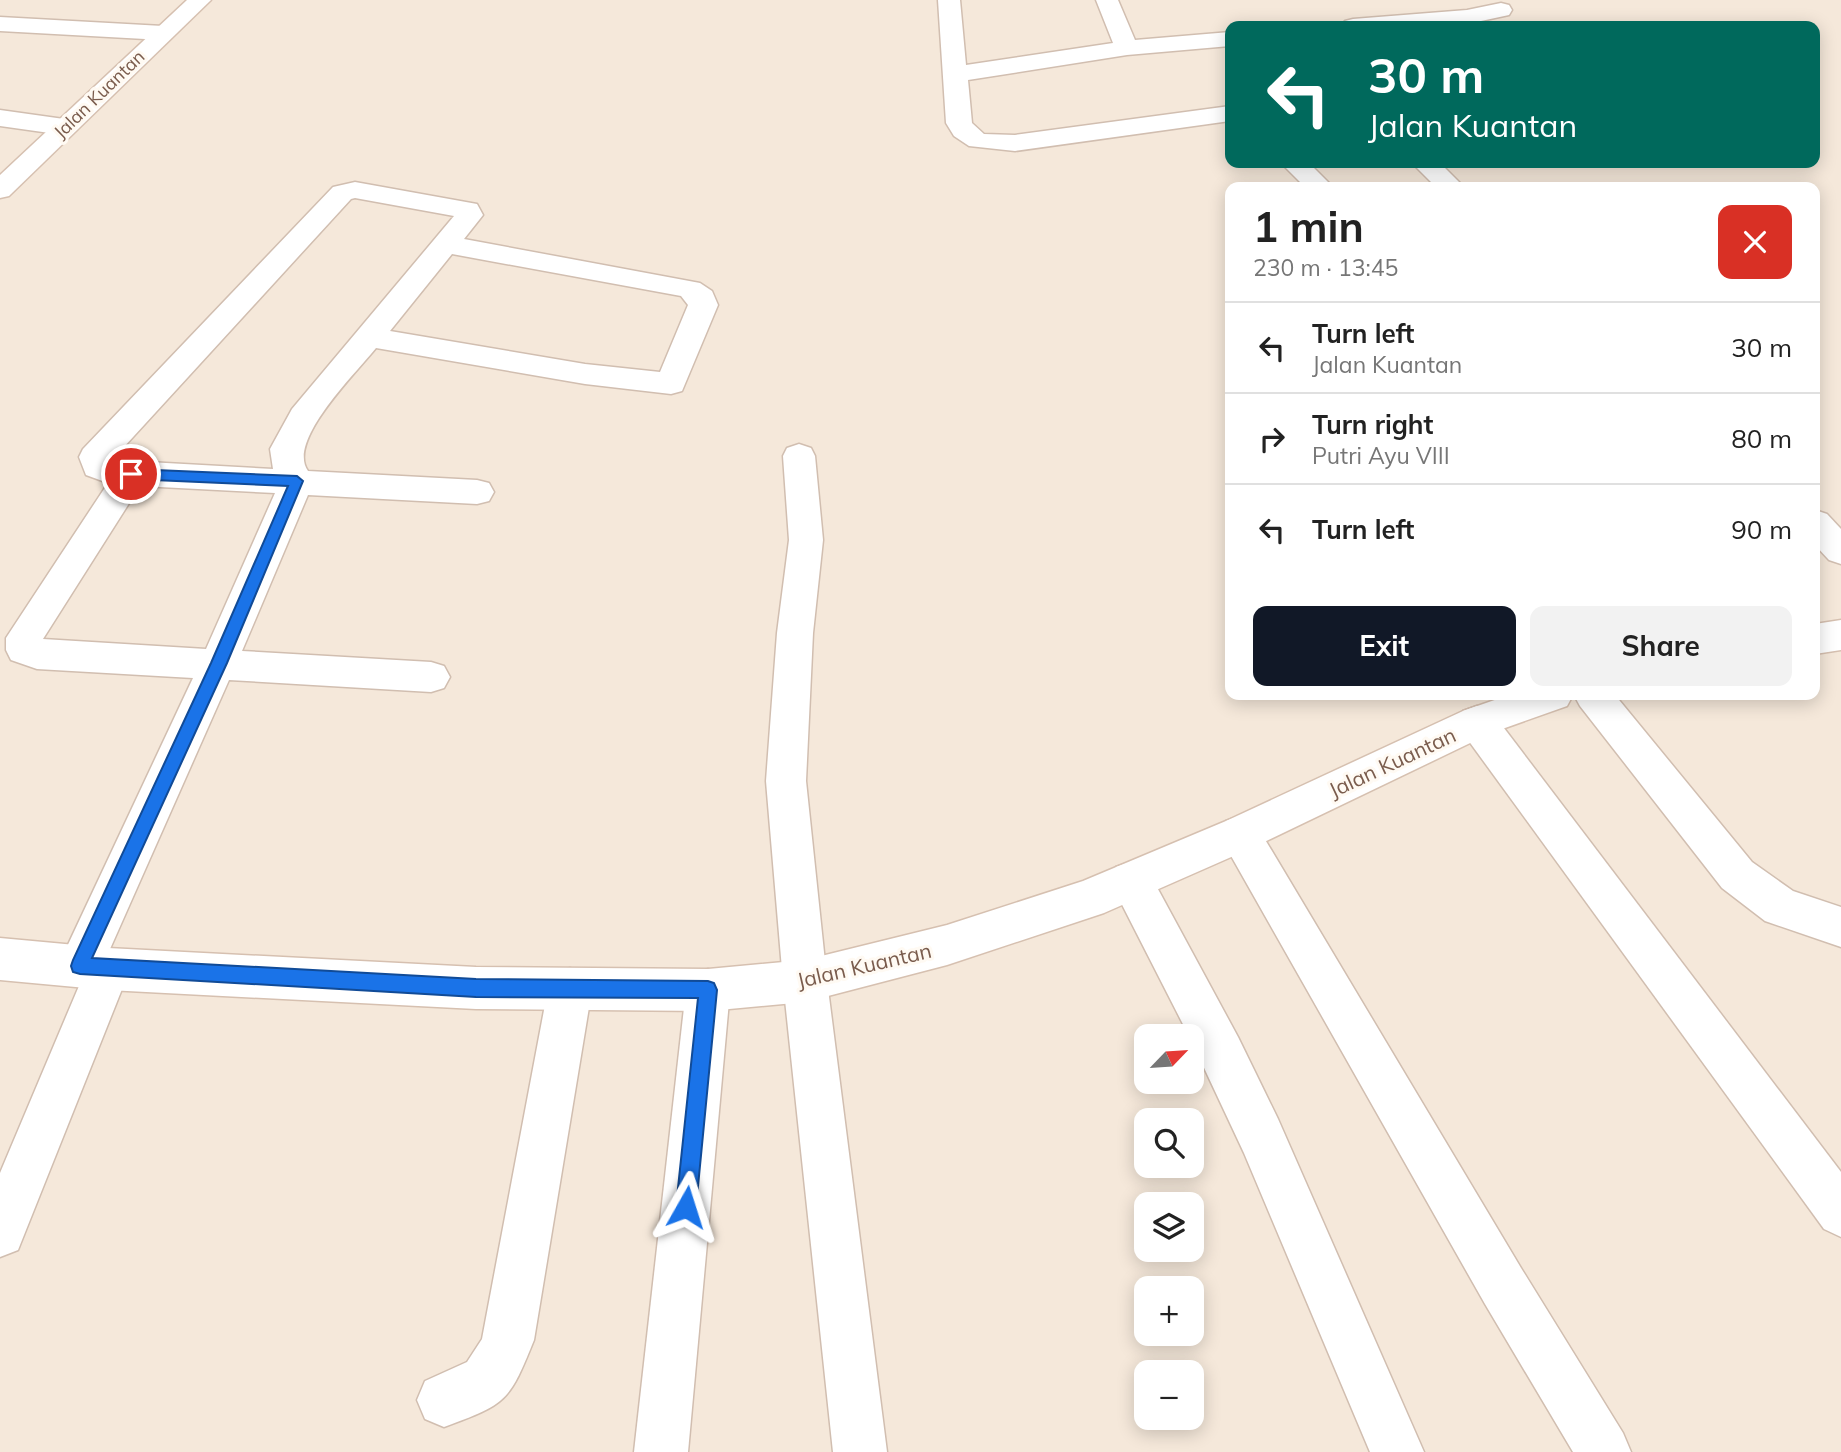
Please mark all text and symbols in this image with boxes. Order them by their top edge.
text: 30 m [1368,44,1484,105]
street label: Jalan Kuantan [49,45,149,143]
icon: left [1253,49,1344,140]
text: Jalan Kuantan [1368,105,1577,145]
text: 1 min [1253,200,1364,253]
button: close [1718,205,1792,279]
text: 230 m · 13:45 [1253,253,1398,282]
text: Turn left [1312,317,1414,350]
icon: left [1253,329,1291,367]
text: 30 m [1731,331,1792,364]
text: Jalan Kuantan [1312,350,1462,379]
text: Turn right [1312,408,1433,441]
icon: right [1253,420,1291,458]
text: 80 m [1731,422,1792,455]
text: Putri Ayu VIII [1312,441,1450,470]
pin [101,444,161,504]
icon: arrive [112,455,150,493]
icon: left [1253,511,1291,549]
text: Turn left [1312,513,1414,546]
text: 90 m [1731,513,1792,546]
button: Exit [1253,606,1516,686]
button: Share [1530,606,1792,686]
street label: Jalan Kuantan [1324,721,1460,803]
street label: Jalan Kuantan [794,937,934,993]
north arrow [1134,1024,1204,1094]
map controls [1134,1024,1204,1430]
button: search [1134,1108,1204,1178]
position arrow [649,1170,723,1244]
button: layers [1134,1192,1204,1262]
button: + [1134,1276,1204,1346]
button: − [1134,1360,1204,1430]

